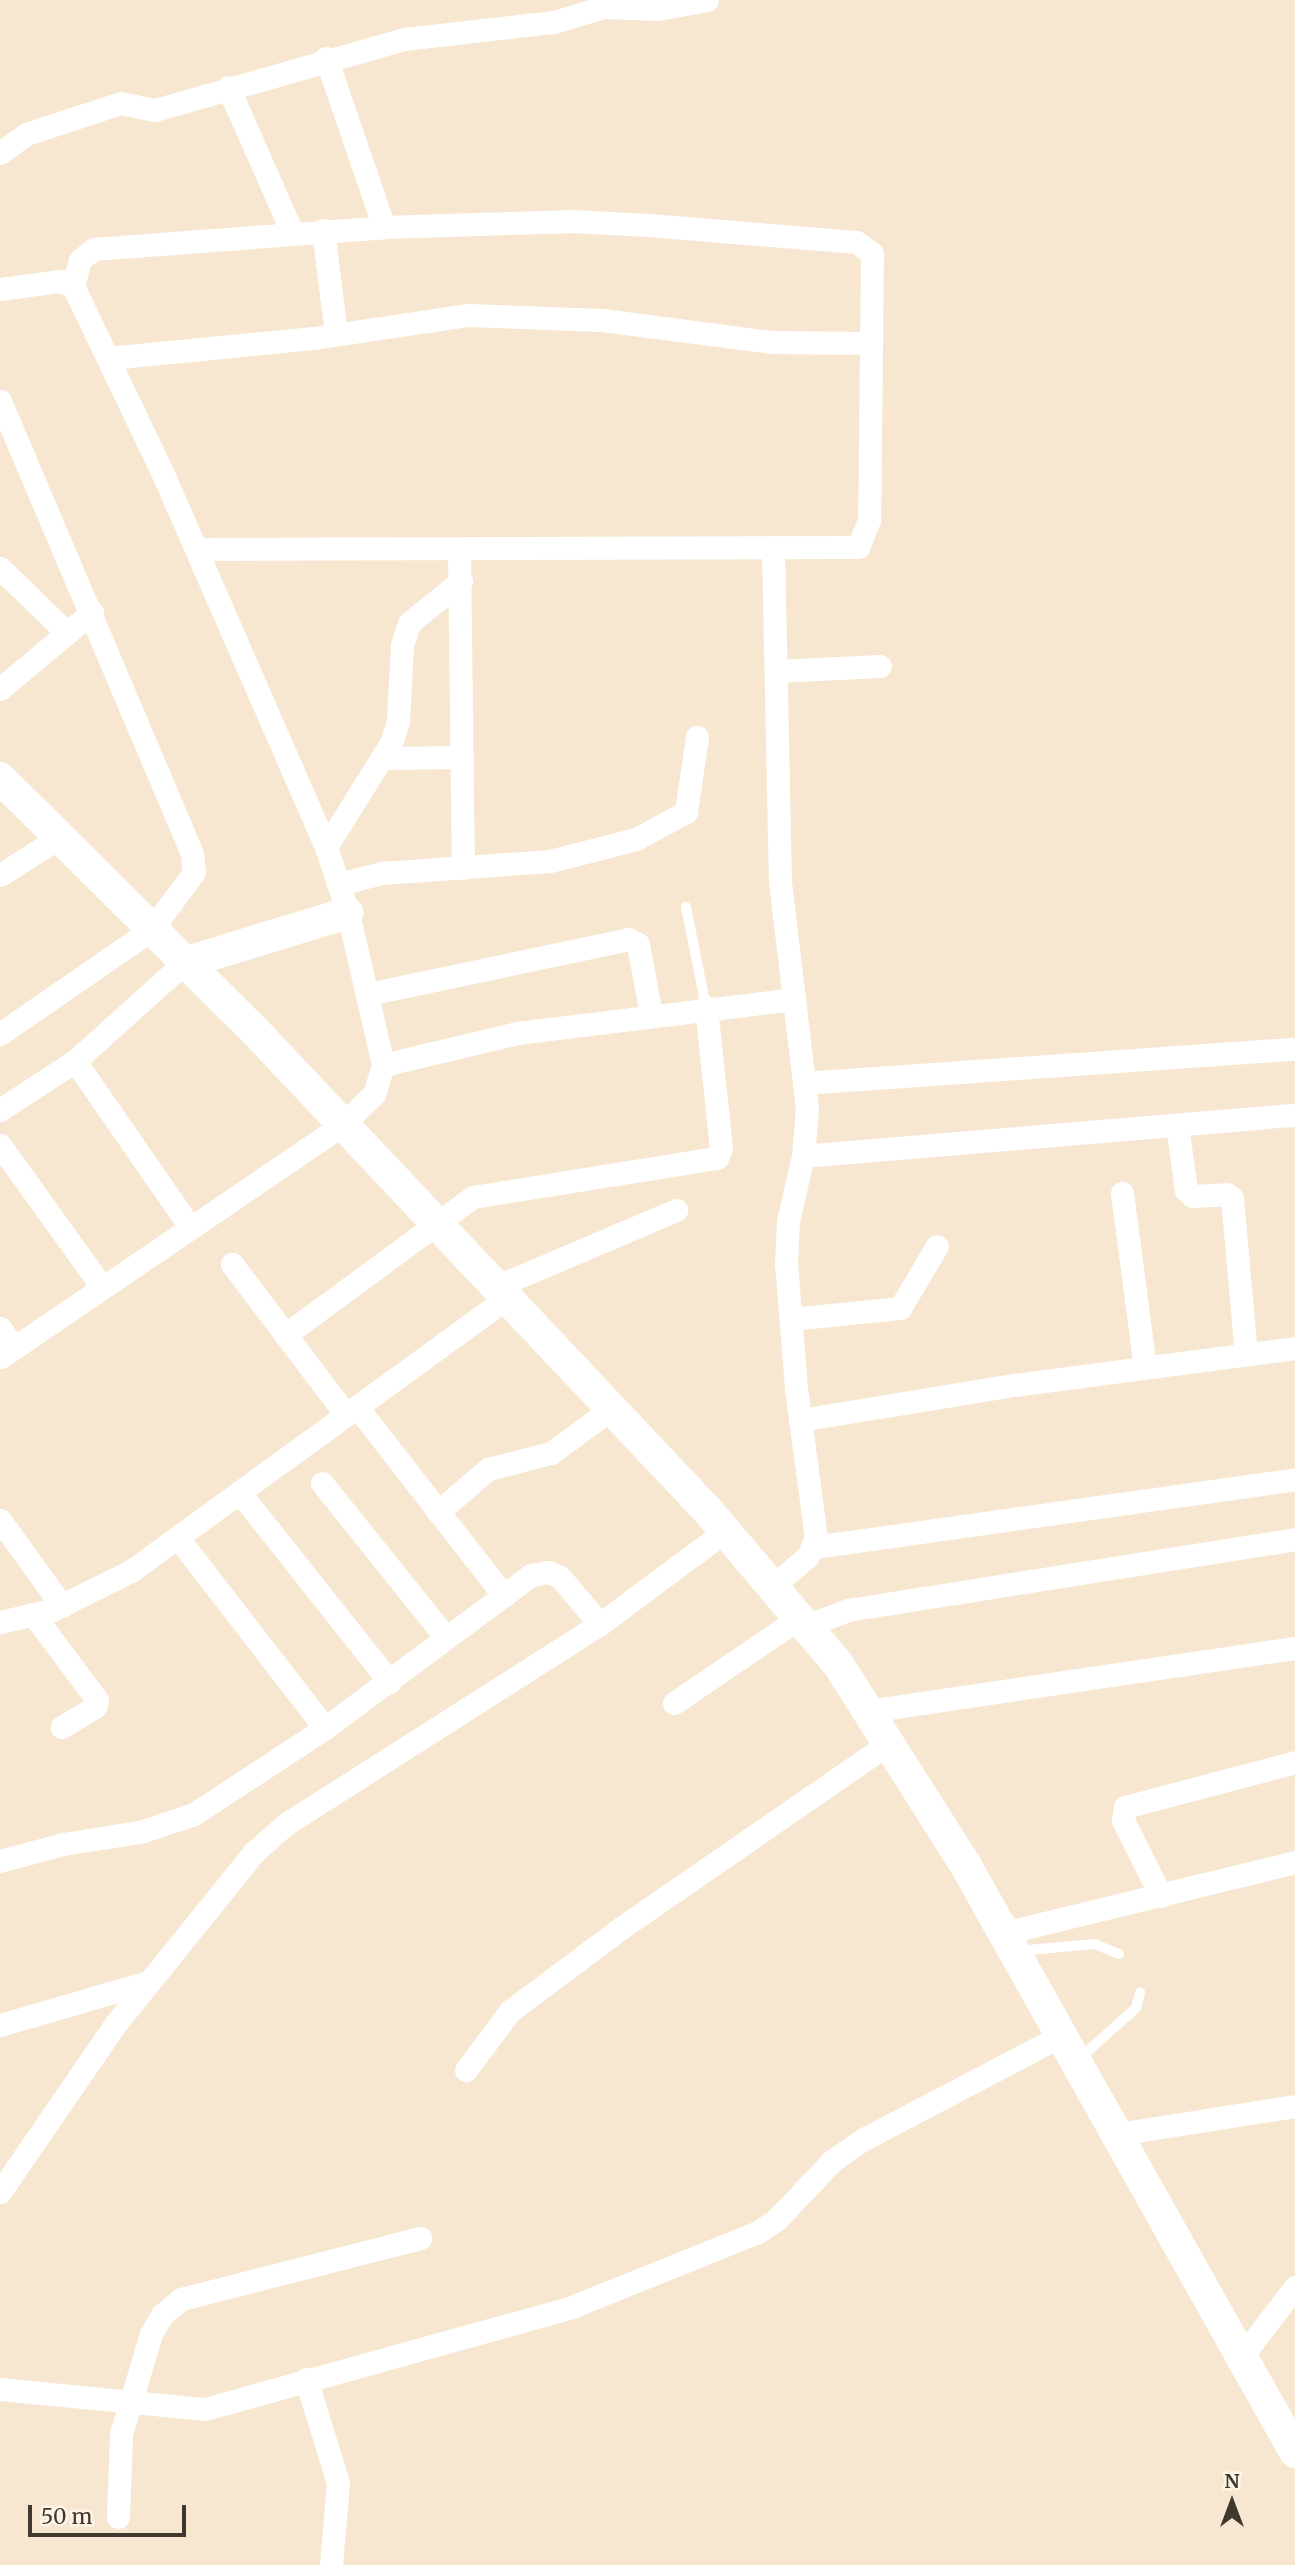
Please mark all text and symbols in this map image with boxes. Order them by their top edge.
north arrow [1197,2467,1267,2537]
text: N [1224,2469,1240,2493]
scale bar [32,2492,189,2536]
text: 50 m [41,2503,92,2530]

